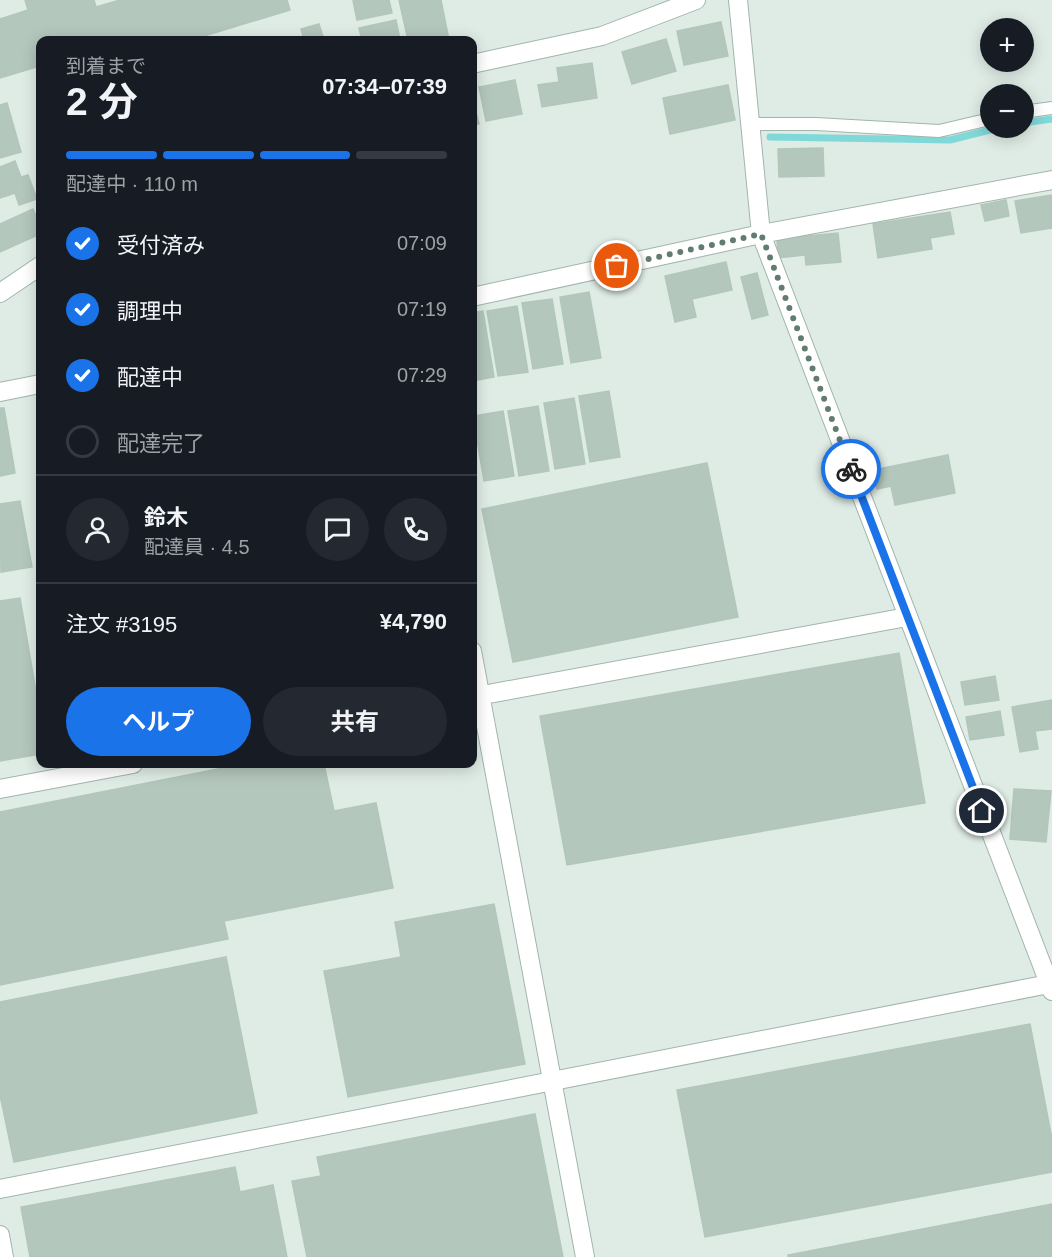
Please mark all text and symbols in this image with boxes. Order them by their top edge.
map controls [980,18,1034,138]
button: + [980,18,1034,72]
text: 到着まで [66,55,146,77]
text: 07:34–07:39 [322,74,447,99]
text: 2 分 [66,80,138,123]
button: − [980,84,1034,138]
text: 配達中 · 110 m [66,173,198,195]
icon: check [66,227,99,260]
text: 07:09 [397,232,447,254]
text: 受付済み [117,233,205,258]
pin [591,240,642,291]
icon: bag [600,249,633,282]
icon: check [66,293,99,326]
text: 07:19 [397,298,447,320]
text: 調理中 [117,299,183,324]
icon: check [66,359,99,392]
text: 07:29 [397,364,447,386]
text: 配達中 [117,365,183,390]
text: 配達完了 [117,431,205,456]
courier [821,439,881,499]
icon: bike [835,453,868,486]
button: person [66,498,129,561]
button: chat [306,498,369,561]
button: phone [384,498,447,561]
text: 鈴木 [144,505,188,530]
text: 配達員 · 4.5 [144,536,250,558]
text: ¥4,790 [380,609,447,634]
text: 注文 #3195 [66,612,177,637]
button: ヘルプ [66,687,251,756]
button: 共有 [263,687,447,756]
pin [956,785,1007,836]
icon: home [965,794,998,827]

